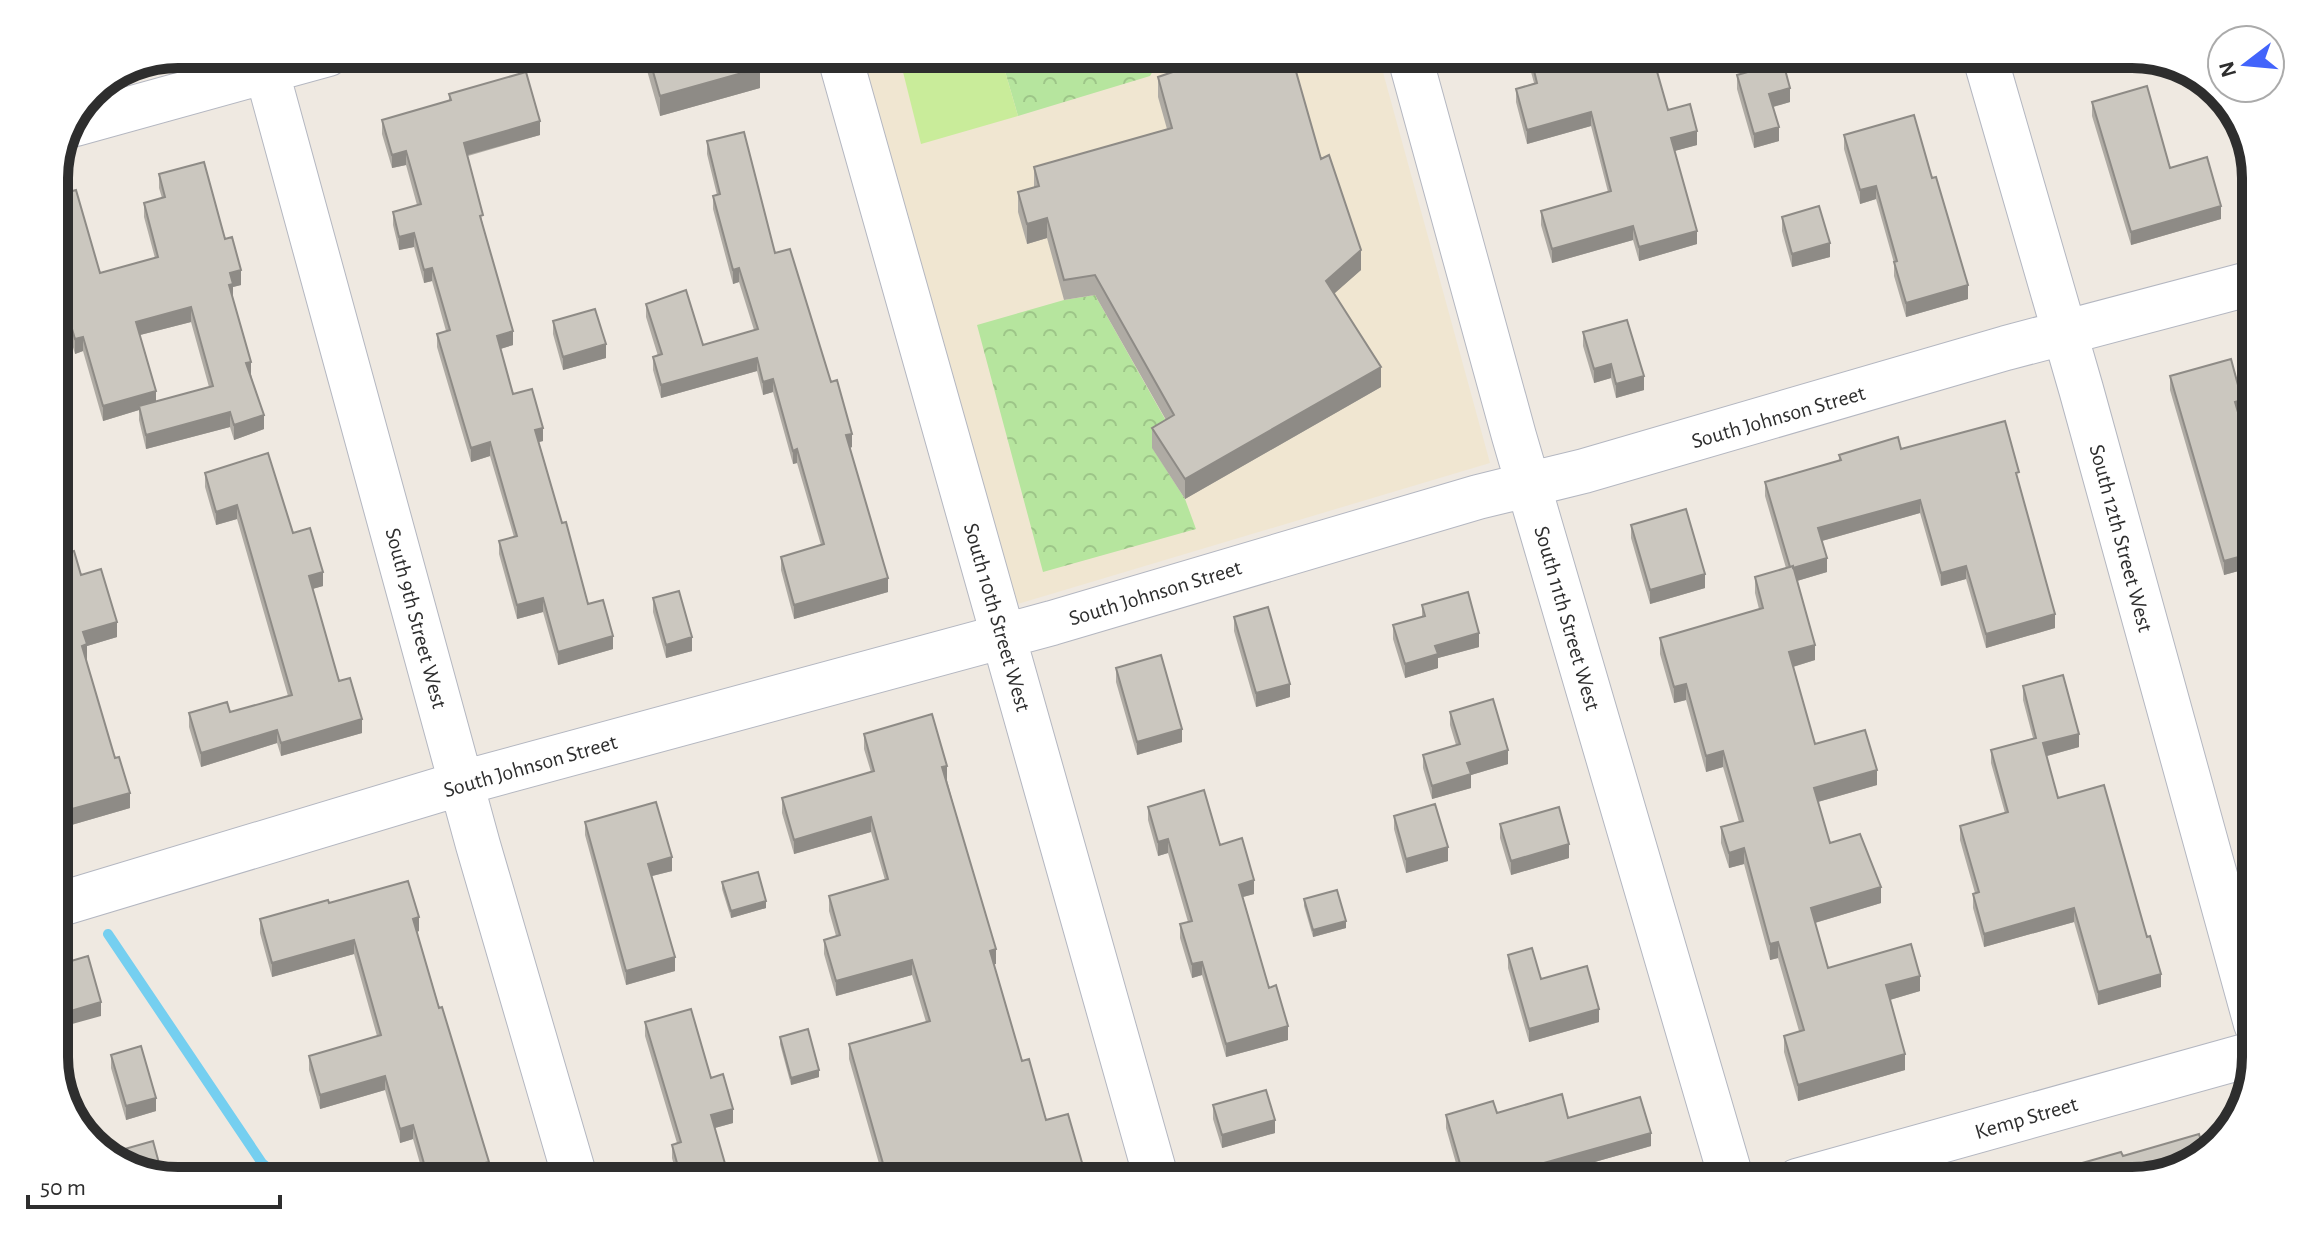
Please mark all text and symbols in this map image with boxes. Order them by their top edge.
north arrow [2206,24,2286,104]
text: N [2215,59,2240,80]
street label: South Johnson Street [1689,382,1867,452]
street label: South 12th Street West [2085,442,2157,634]
street label: South 10th Street West [960,521,1034,714]
street label: South 11th Street West [1530,524,1604,713]
street label: South 9th Street West [381,526,451,711]
street label: South Johnson Street [1066,556,1244,630]
street label: South Johnson Street [441,731,619,801]
street label: Kemp Street [1972,1093,2080,1143]
scale bar [28,1159,280,1209]
text: 50 m [40,1176,86,1200]

